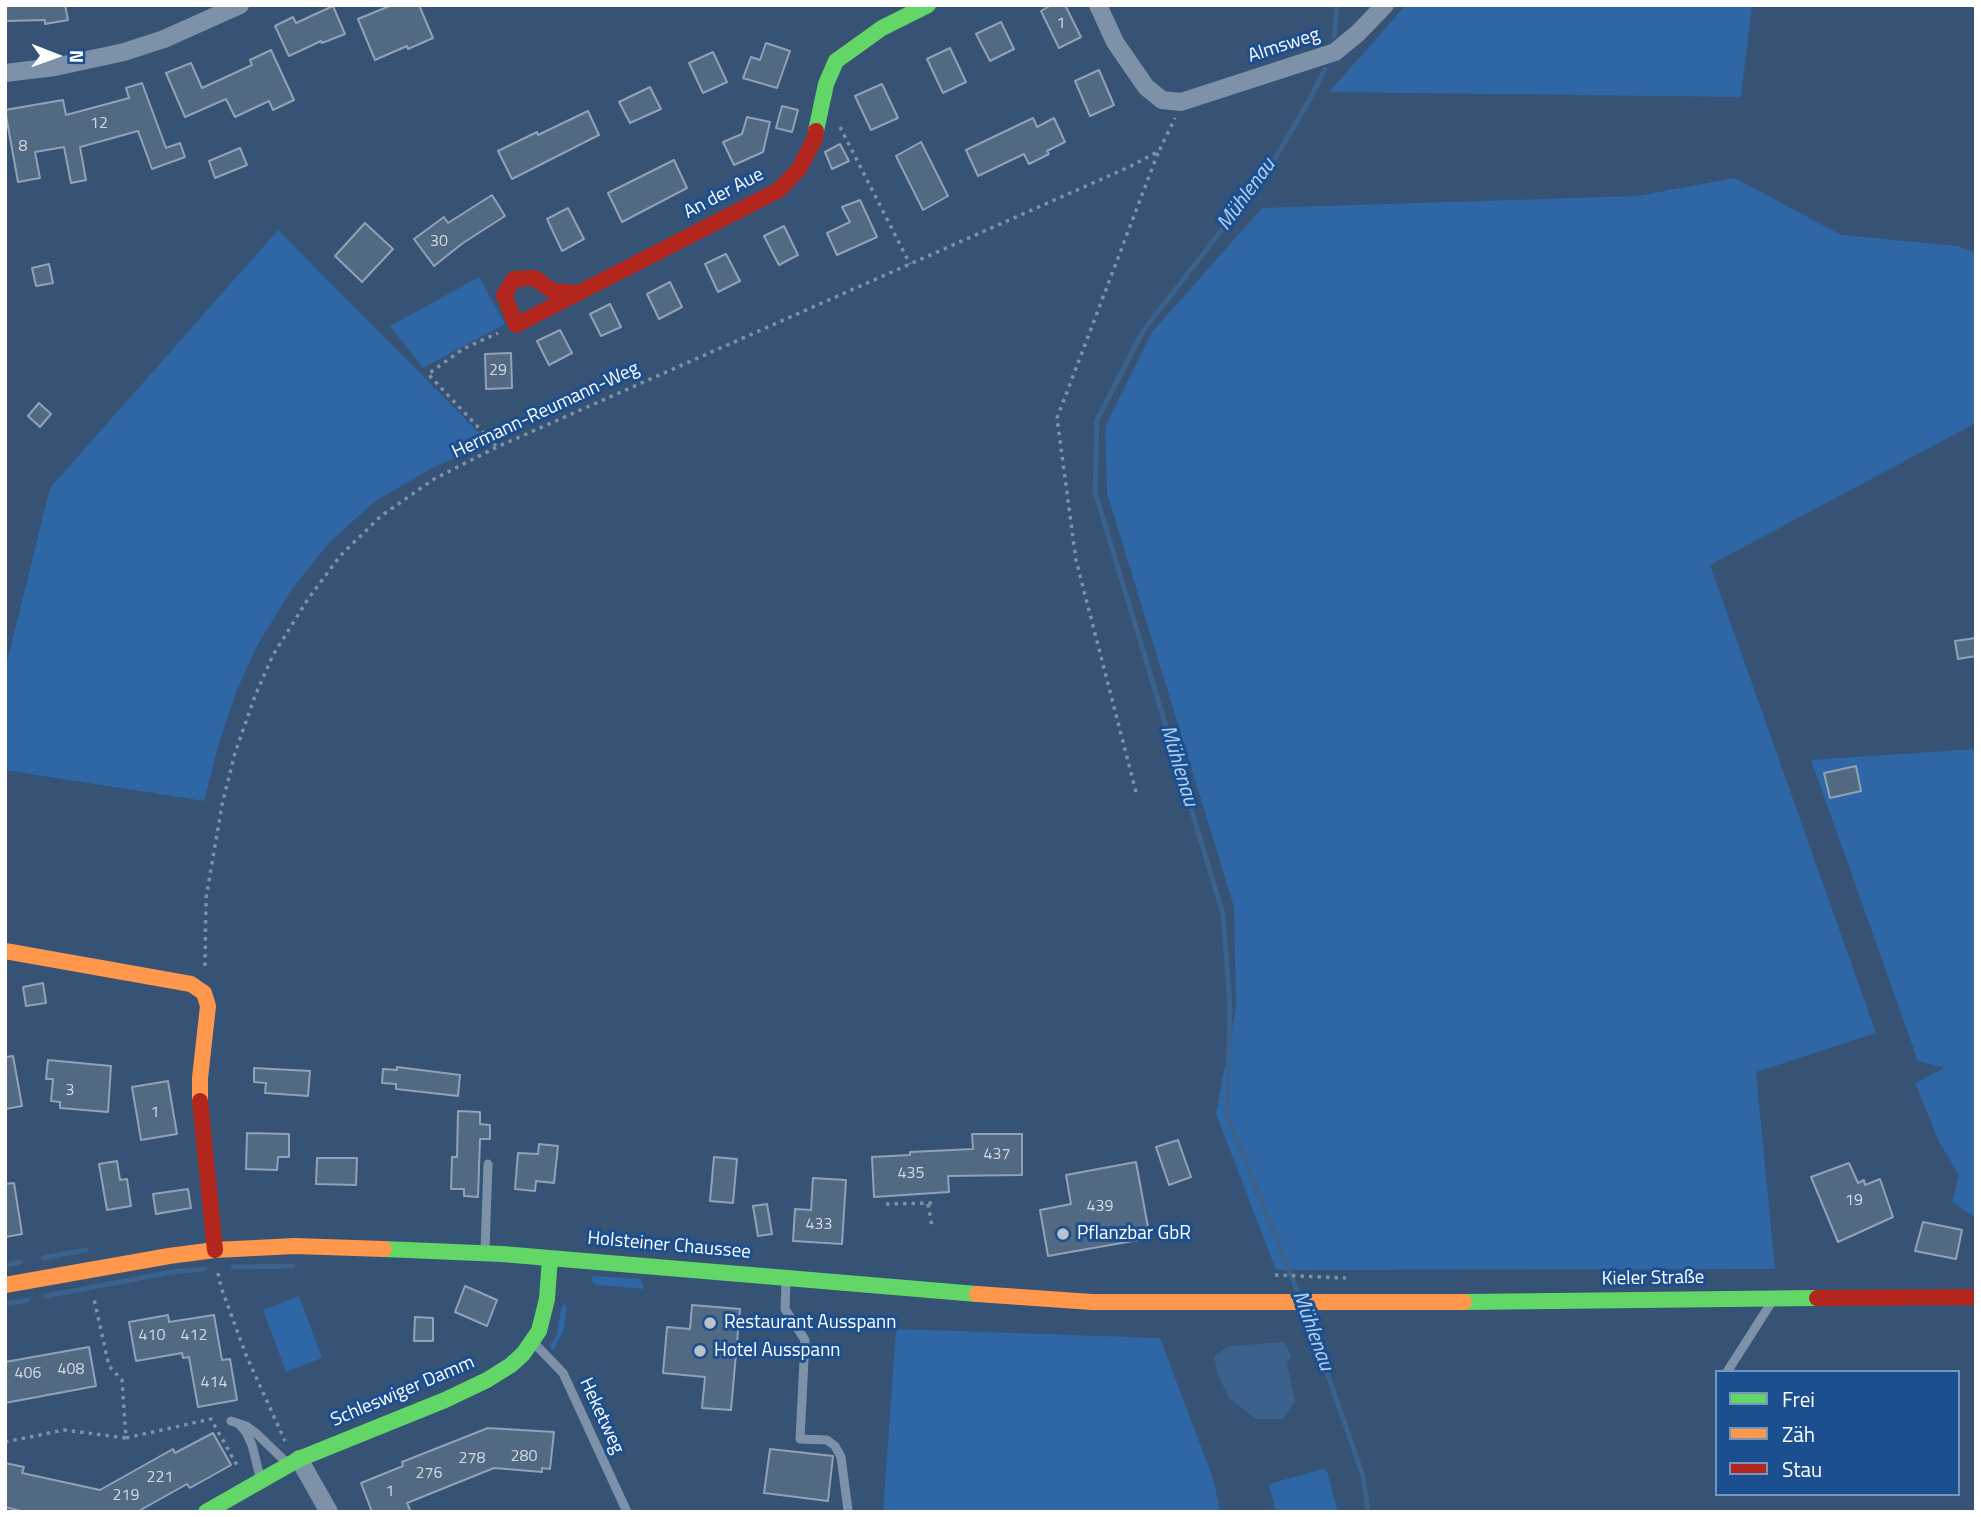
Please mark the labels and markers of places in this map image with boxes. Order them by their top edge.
place label: Pflanzbar GbR [1077,1223,1191,1245]
marker: Pflanzbar GbR [1055,1226,1071,1242]
place label: Restaurant Ausspann [724,1312,896,1334]
marker: Restaurant Ausspann [702,1315,718,1331]
place label: Hotel Ausspann [714,1340,841,1362]
marker: Hotel Ausspann [692,1343,708,1359]

